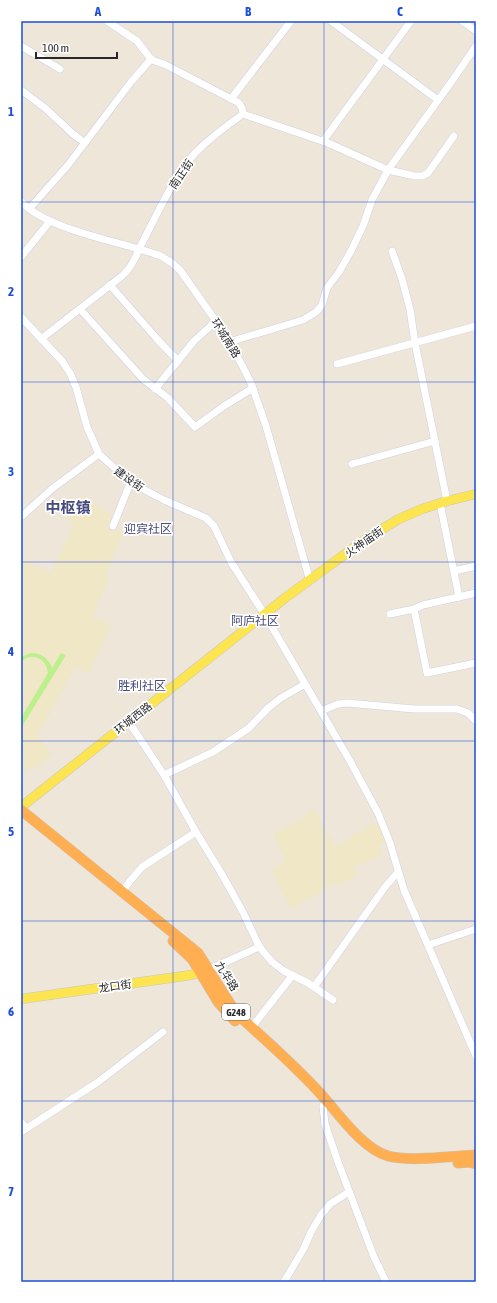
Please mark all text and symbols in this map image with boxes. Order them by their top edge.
text: A [94,4,102,19]
text: B [245,4,252,19]
text: C [397,4,403,19]
scale bar [36,34,117,60]
text: 100 m [42,41,69,55]
text: 1 [8,104,14,119]
street label: 南正街 [167,157,195,191]
text: 2 [8,284,14,299]
street label: 环城南路 [209,316,243,360]
text: 3 [8,464,14,479]
street label: 建设街 [112,465,146,493]
district label: 中枢镇 [45,499,91,516]
district label: 迎宾社区 [124,522,172,536]
street label: 火神庙街 [343,524,385,560]
district label: 阿庐社区 [231,614,279,628]
text: 4 [7,644,14,659]
district label: 胜利社区 [118,679,166,693]
street label: 环城西路 [112,700,154,736]
text: 5 [8,824,14,839]
street label: 九华路 [213,959,241,993]
street label: 龙口街 [98,978,132,994]
text: 6 [8,1004,14,1019]
road number: G248 [222,1004,250,1020]
text: 7 [8,1184,14,1199]

